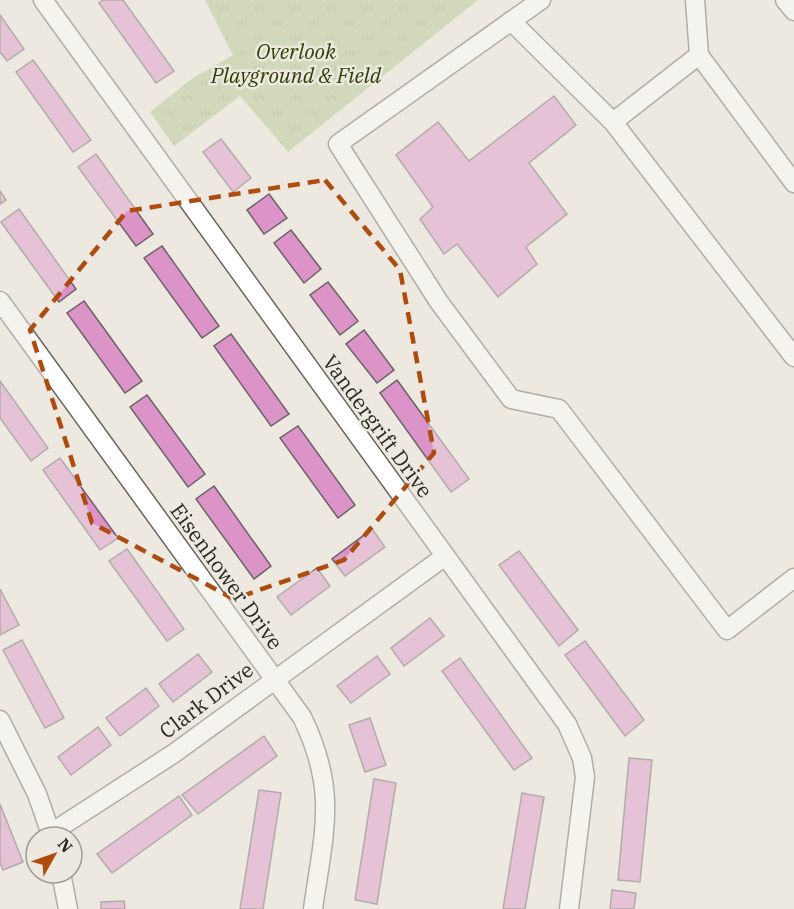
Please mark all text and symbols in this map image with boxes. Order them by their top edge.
park label: Overlook Playground & Field [210,37,382,89]
street label: Vandergrift Drive [317,349,439,503]
street label: Eisenhower Drive [164,497,290,655]
street label: Clark Drive [153,655,259,745]
north arrow [24,825,84,885]
text: N [54,834,77,857]

